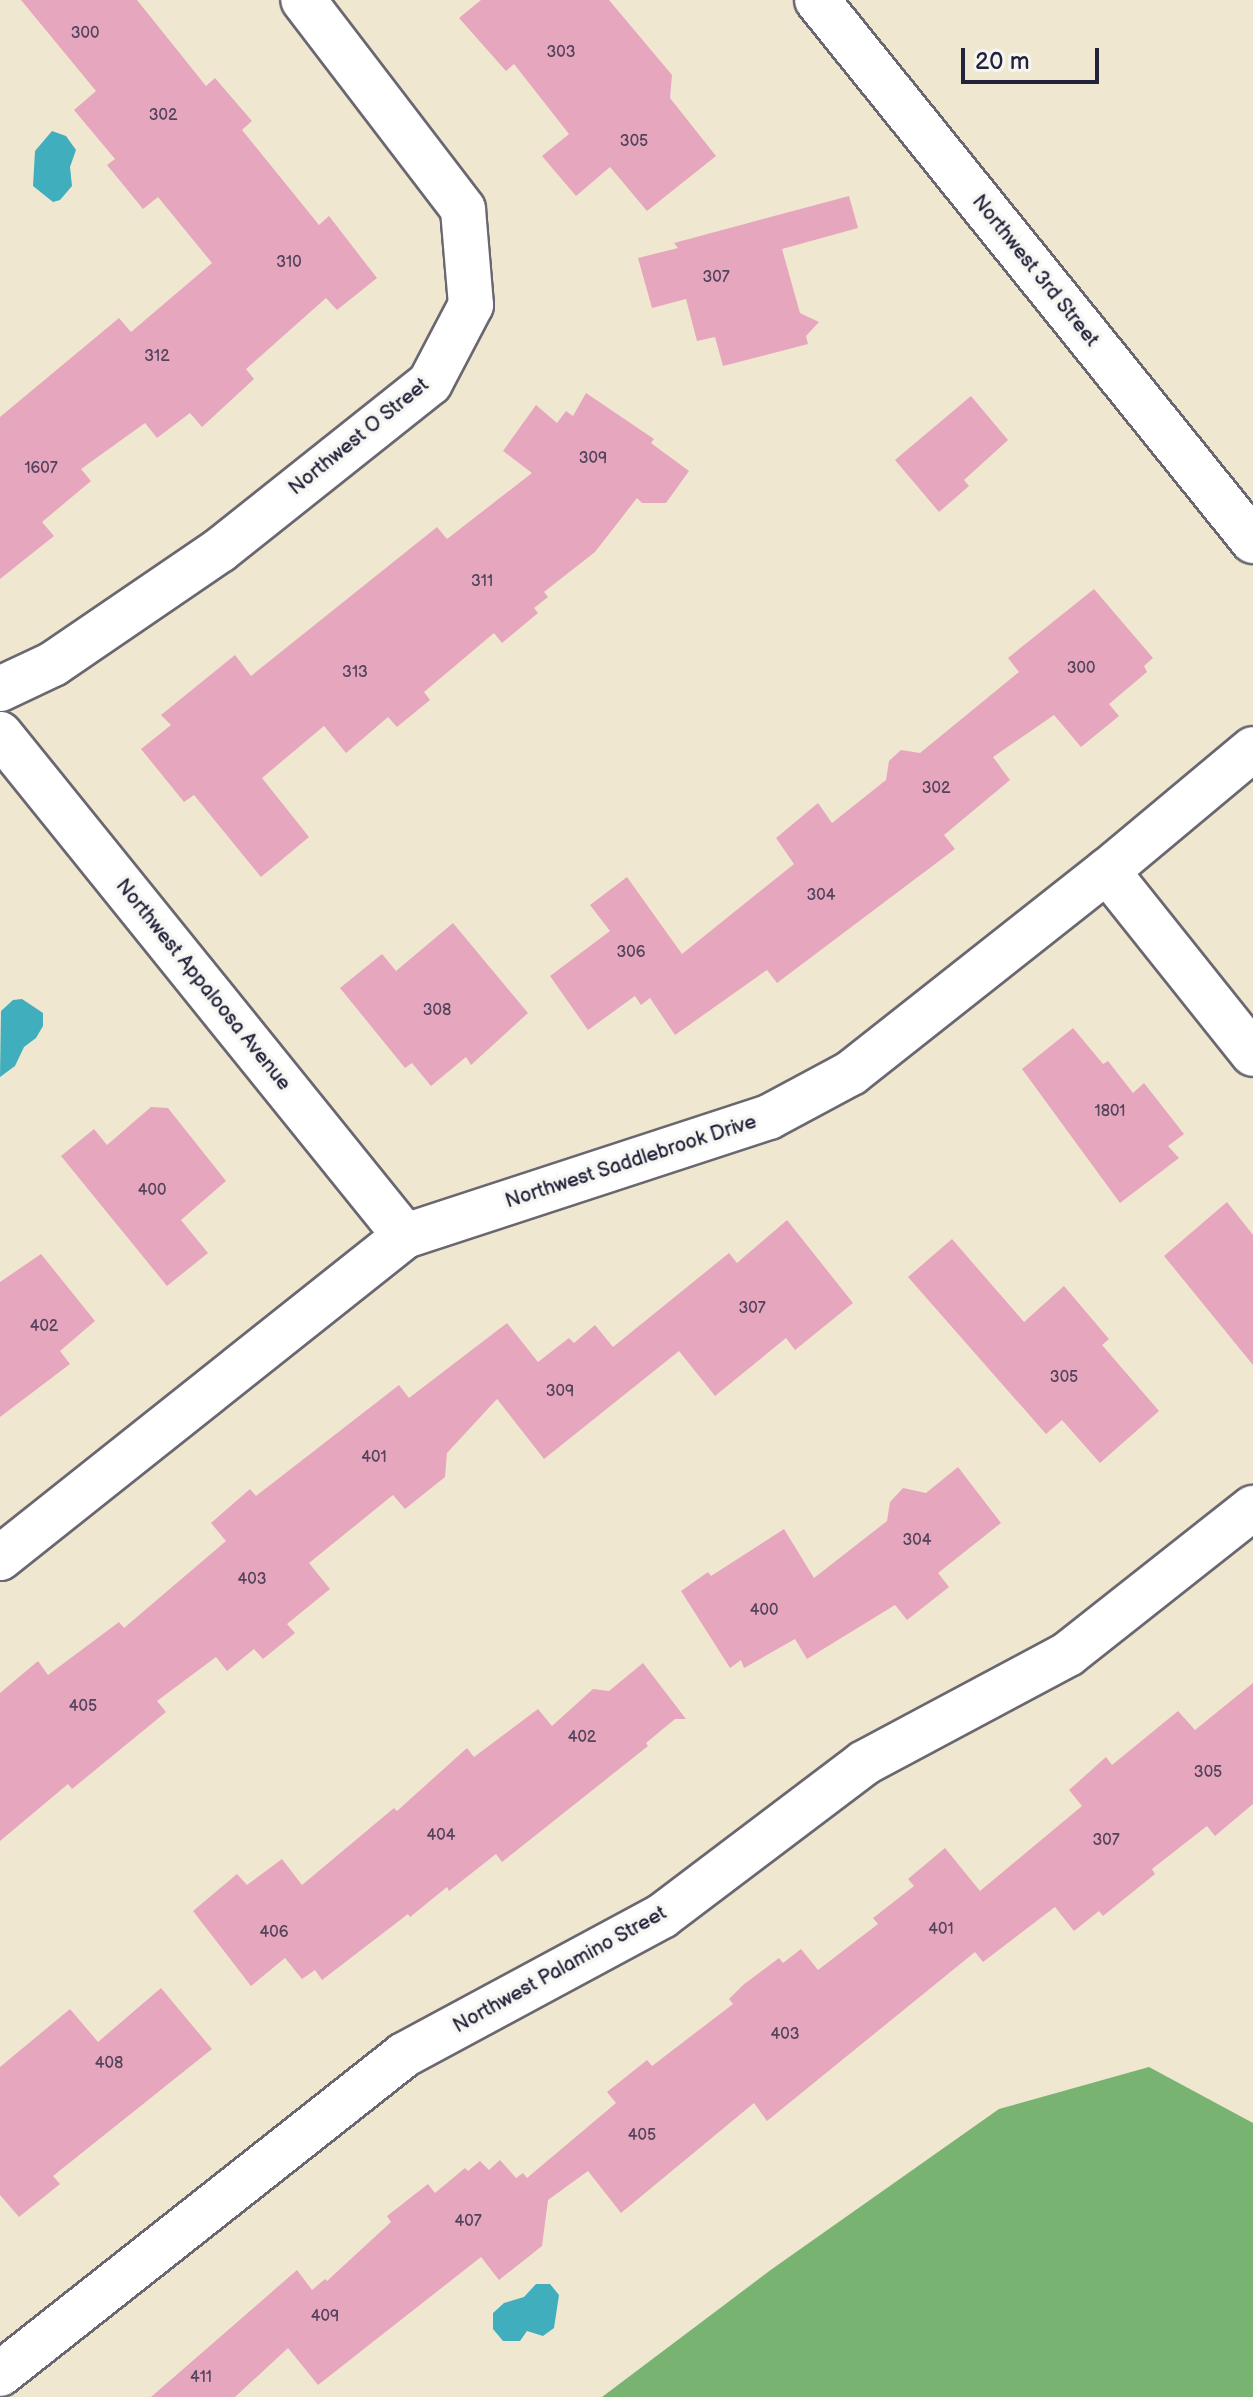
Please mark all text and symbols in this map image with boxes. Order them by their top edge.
house number: 300 [71,24,99,44]
scale bar [965,32,1103,82]
house number: 303 [546,43,576,63]
text: 20 m [975,47,1030,76]
house number: 302 [149,106,177,126]
house number: 305 [620,132,648,152]
street label: Northwest 3rd Street [966,190,1104,352]
house number: 310 [276,253,302,273]
house number: 307 [702,268,730,288]
house number: 312 [144,347,170,367]
street label: Northwest O Street [284,373,434,501]
house number: 309 [579,449,607,469]
house number: 1607 [24,459,58,479]
house number: 311 [471,572,493,592]
house number: 300 [1067,659,1095,679]
house number: 313 [342,663,368,683]
house number: 302 [922,779,950,799]
street label: Northwest Appaloosa Avenue [110,874,296,1096]
house number: 304 [806,886,836,906]
house number: 306 [616,943,646,963]
house number: 308 [423,1001,451,1021]
house number: 1801 [1094,1102,1126,1122]
street label: Northwest Saddlebrook Drive [502,1110,760,1214]
house number: 400 [138,1181,166,1201]
house number: 307 [738,1299,766,1319]
house number: 402 [30,1317,58,1337]
house number: 305 [1050,1368,1078,1388]
house number: 309 [546,1382,574,1402]
house number: 401 [361,1448,387,1468]
house number: 304 [902,1531,932,1551]
house number: 403 [237,1570,267,1590]
house number: 400 [750,1601,778,1621]
house number: 405 [69,1697,97,1717]
house number: 402 [568,1728,596,1748]
house number: 305 [1194,1763,1222,1783]
house number: 404 [427,1826,455,1846]
house number: 307 [1092,1831,1120,1851]
street label: Northwest Palamino Street [449,1901,671,2039]
house number: 401 [928,1920,954,1940]
house number: 406 [260,1923,288,1943]
house number: 403 [770,2025,800,2045]
house number: 408 [95,2054,123,2074]
house number: 405 [628,2126,656,2146]
house number: 407 [454,2212,482,2232]
house number: 409 [311,2307,339,2327]
house number: 411 [190,2368,212,2388]

